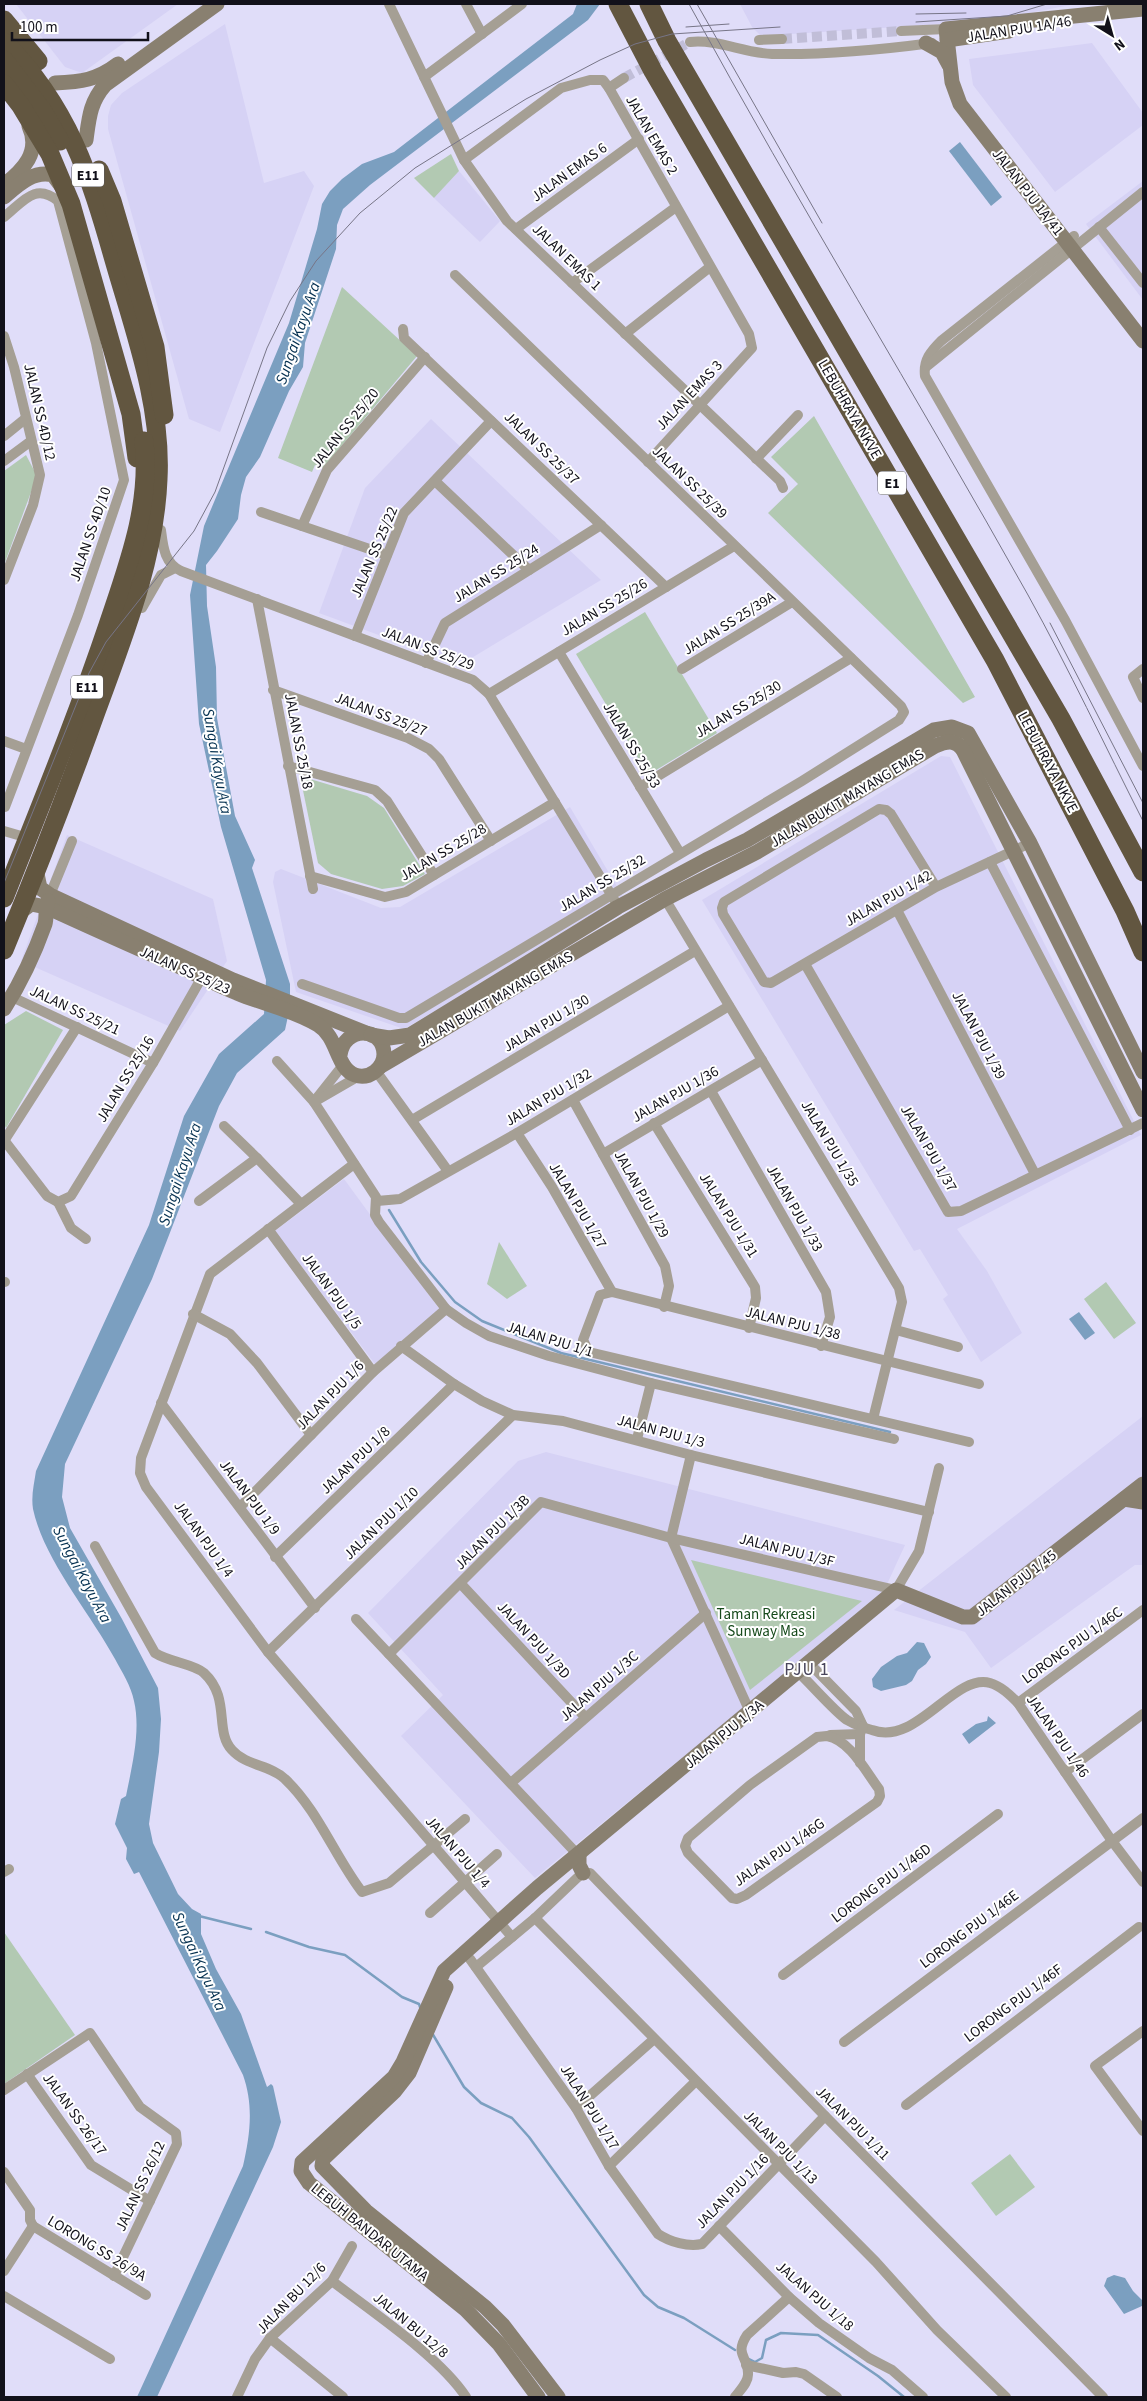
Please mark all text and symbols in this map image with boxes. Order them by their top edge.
scale bar [12,10,149,42]
north arrow [1087,10,1137,60]
street label: JALAN PJU 1A/46 [965,11,1073,48]
text: 100 m [20,17,58,38]
text: N [1109,34,1129,55]
street label: JALAN EMAS 2 [620,91,683,179]
street label: JALAN EMAS 6 [527,138,611,207]
street label: JALAN PJU 1A/41 [987,144,1068,240]
road number: E11 [72,164,104,186]
street label: JALAN EMAS 1 [527,219,606,296]
water label: Sungai Kayu Ara [270,279,326,387]
street label: JALAN EMAS 3 [651,356,727,435]
street label: LEBUHRAYA NKVE [813,356,887,463]
street label: JALAN SS 4D/12 [18,362,61,463]
street label: JALAN SS 25/20 [307,384,384,473]
street label: JALAN SS 25/37 [499,407,584,490]
street label: JALAN SS 25/39 [647,441,732,524]
road number: E1 [878,472,906,494]
street label: JALAN SS 4D/10 [64,484,117,584]
street label: JALAN SS 25/22 [346,503,403,601]
street label: JALAN SS 25/24 [449,538,544,608]
street label: JALAN SS 25/26 [557,573,651,642]
street label: JALAN SS 25/39A [679,586,780,660]
street label: JALAN SS 25/29 [379,621,477,676]
street label: JALAN SS 25/30 [691,675,785,744]
road number: E11 [71,676,103,699]
street label: JALAN SS 25/27 [332,687,430,742]
street label: JALAN SS 25/18 [279,691,318,791]
street label: JALAN SS 25/33 [597,698,666,792]
water label: Sungai Kayu Ara [197,707,237,816]
street label: LEBUHRAYA NKVE [1012,708,1083,817]
street label: JALAN BUKIT MAYANG EMAS [766,744,928,853]
street label: JALAN SS 25/28 [396,818,490,887]
street label: JALAN SS 25/32 [555,849,649,918]
street label: JALAN PJU 1/42 [841,865,936,932]
street label: JALAN SS 25/23 [136,941,234,1000]
street label: JALAN BUKIT MAYANG EMAS [414,946,577,1053]
street label: JALAN SS 25/21 [26,980,123,1041]
street label: JALAN PJU 1/39 [946,987,1011,1083]
street label: JALAN PJU 1/30 [499,989,593,1057]
street label: JALAN SS 25/16 [91,1032,160,1126]
street label: JALAN PJU 1/36 [628,1061,723,1128]
street label: JALAN PJU 1/32 [501,1063,595,1131]
street label: JALAN PJU 1/35 [796,1096,864,1190]
street label: JALAN PJU 1/37 [895,1101,962,1196]
water label: Sungai Kayu Ara [153,1120,207,1229]
street label: JALAN PJU 1/29 [609,1147,674,1242]
street label: JALAN PJU 1/27 [544,1158,612,1252]
street label: JALAN PJU 1/33 [761,1161,828,1256]
street label: JALAN PJU 1/31 [694,1168,763,1262]
street label: JALAN PJU 1/5 [297,1249,366,1334]
street label: JALAN PJU 1/38 [743,1302,843,1345]
street label: JALAN PJU 1/1 [504,1316,596,1363]
street label: JALAN PJU 1/6 [292,1356,369,1435]
street label: JALAN PJU 1/3 [615,1410,707,1453]
street label: JALAN PJU 1/8 [316,1422,395,1499]
street label: JALAN PJU 1/9 [214,1455,285,1539]
street label: JALAN PJU 1/10 [339,1482,424,1565]
street label: JALAN PJU 1/3B [450,1490,535,1575]
street label: JALAN PJU 1/4 [169,1497,239,1582]
water label: Sungai Kayu Ara [47,1522,117,1627]
street label: JALAN PJU 1/3F [737,1529,837,1573]
street label: JALAN PJU 1/45 [972,1545,1061,1622]
street label: JALAN PJU 1/3D [492,1597,575,1684]
street label: LORONG PJU 1/46C [1018,1601,1127,1689]
park label: Taman Rekreasi Sunway Mas [717,1604,815,1642]
street label: JALAN PJU 1/3C [555,1646,644,1727]
district label: PJU 1 [784,1657,830,1682]
street label: JALAN PJU 1/46 [1021,1690,1094,1782]
street label: JALAN PJU 1/3A [680,1694,769,1774]
street label: JALAN PJU 1/4 [420,1812,495,1894]
street label: JALAN PJU 1/46G [730,1813,829,1892]
street label: LORONG PJU 1/46D [827,1839,936,1928]
street label: LORONG PJU 1/46E [915,1885,1023,1974]
water label: Sungai Kayu Ara [167,1908,232,2015]
street label: LORONG PJU 1/46F [960,1959,1067,2047]
street label: JALAN PJU 1/17 [555,2060,624,2154]
street label: JALAN SS 26/17 [37,2069,112,2160]
street label: JALAN PJU 1/11 [811,2082,894,2165]
street label: JALAN PJU 1/13 [739,2106,822,2189]
street label: JALAN SS 26/12 [110,2138,171,2235]
street label: JALAN PJU 1/16 [691,2149,774,2234]
street label: LEBUH BANDAR UTAMA [306,2178,434,2287]
street label: LORONG SS 26/9A [43,2211,151,2287]
street label: JALAN PJU 1/18 [771,2257,858,2336]
street label: JALAN BU 12/6 [252,2258,331,2339]
street label: JALAN BU 12/8 [368,2288,453,2363]

